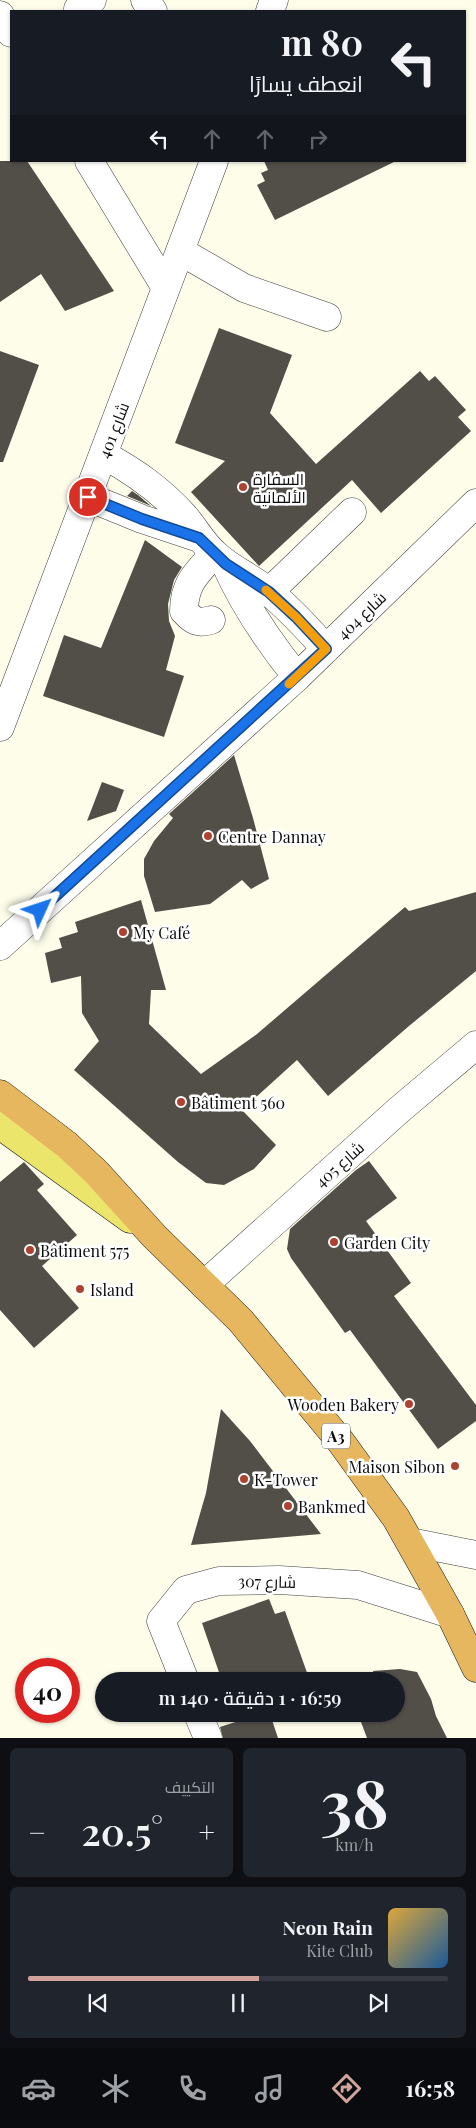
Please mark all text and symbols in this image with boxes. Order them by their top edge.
text: 80 m [281,18,363,65]
icon: left [381,30,446,95]
text: انعطف يسارًا [249,68,363,98]
icon: left [145,125,173,153]
icon: ahead [198,125,226,153]
icon: ahead [251,125,279,153]
icon: right [304,125,332,153]
street label: شارع 401 [93,399,135,462]
place label: السفارة الألمانية [253,468,306,507]
pin [67,476,109,518]
marker: السفارة الألمانية [237,481,249,493]
icon: arrive [74,483,102,511]
street label: شارع 404 [332,586,391,645]
place label: Centre Dannay [218,826,326,847]
marker: Centre Dannay [202,830,214,842]
position arrow [13,883,65,935]
place label: My Café [133,922,190,943]
marker: My Café [117,926,129,938]
place label: Bâtiment 560 [191,1092,285,1113]
marker: Bâtiment 560 [175,1096,187,1108]
street label: شارع 405 [310,1136,369,1193]
place label: Garden City [344,1232,430,1253]
marker: Garden City [328,1236,340,1248]
place label: Bâtiment 575 [40,1240,129,1261]
marker: Bâtiment 575 [24,1244,36,1256]
place label: Island [90,1279,134,1300]
marker: Island [74,1283,86,1295]
place label: Wooden Bakery [287,1394,399,1415]
marker: Wooden Bakery [403,1398,415,1410]
road number: A3 [322,1424,350,1448]
place label: Maison Sibon [348,1456,445,1477]
marker: Maison Sibon [449,1460,461,1472]
place label: K-Tower [254,1469,318,1490]
marker: K-Tower [238,1473,250,1485]
place label: Bankmed [298,1496,366,1517]
marker: Bankmed [282,1500,294,1512]
street label: شارع 307 [238,1570,296,1594]
speed limit sign: 40 [15,1658,80,1723]
text: 16:59 · 1 دقيقة · 140 m [158,1684,342,1710]
text: 38 [320,1758,389,1844]
text: التكييف [165,1776,215,1797]
text: 20.5° [81,1805,163,1856]
text: − [28,1813,46,1850]
text: + [199,1813,215,1850]
text: km/h [335,1834,374,1855]
text: Neon Rain [283,1914,373,1940]
text: Kite Club [306,1940,373,1961]
icon: previous [84,1989,112,2017]
icon: pause [224,1989,252,2017]
icon: next [364,1989,392,2017]
icon: car [21,2071,56,2106]
icon: climate [98,2071,133,2106]
icon: phone [175,2071,210,2106]
icon: music [252,2071,287,2106]
icon: directions [329,2071,364,2106]
text: 16:58 [405,2073,455,2103]

